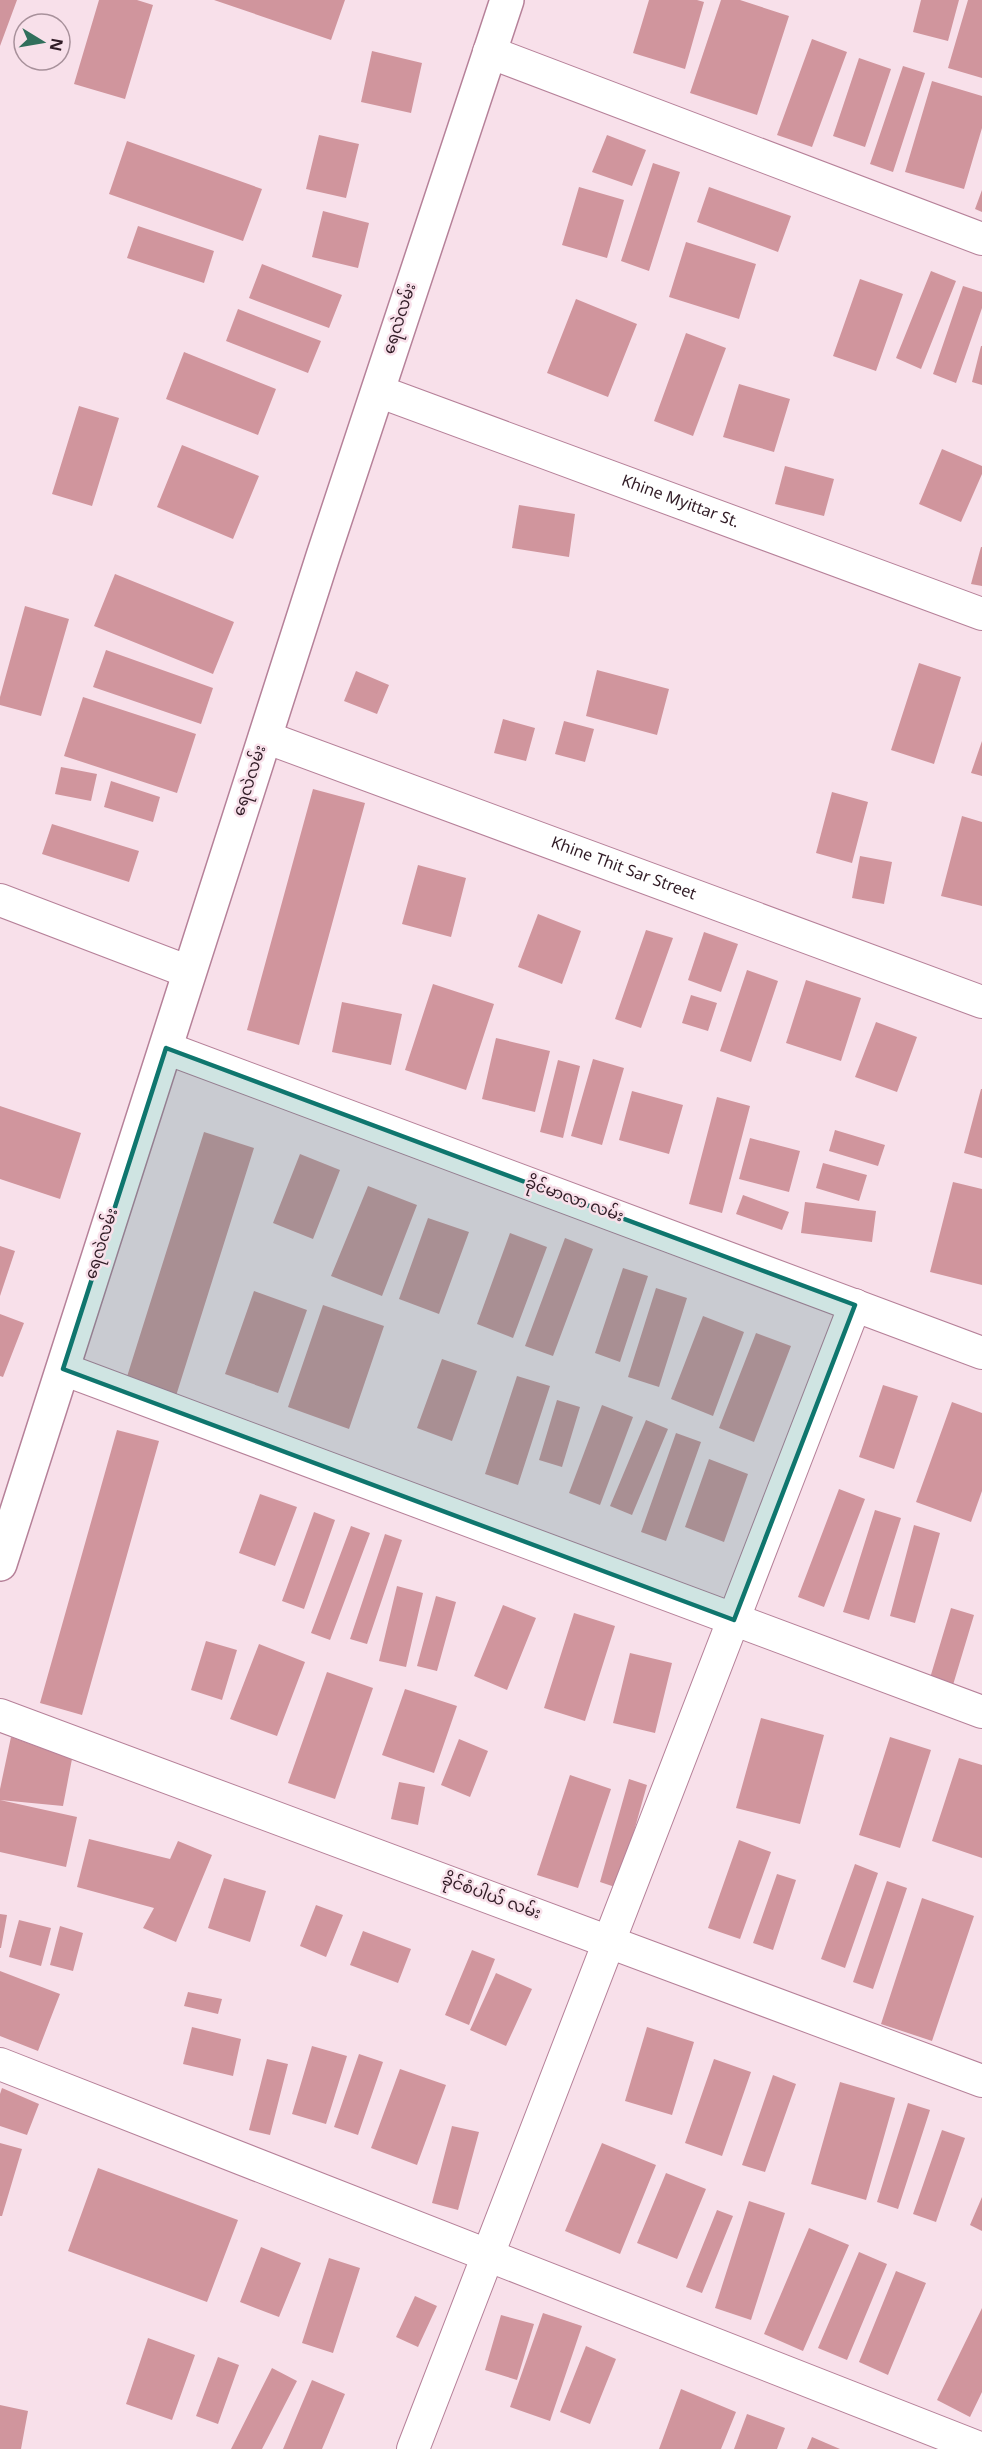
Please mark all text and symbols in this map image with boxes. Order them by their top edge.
north arrow [12,12,72,72]
text: N [36,35,73,54]
street label: ရေလဲလမ်း [373,279,429,359]
street label: Khine Myittar St. [616,465,744,540]
street label: ရေလဲလမ်း [223,741,279,821]
street label: Khine Thit Sar Street [545,826,701,912]
street label: ခိုင်မာလာ လမ်း [520,1167,628,1235]
street label: ရေလဲလမ်း [75,1204,131,1284]
street label: ခိုင်စံပါယ် လမ်း [436,1864,546,1932]

